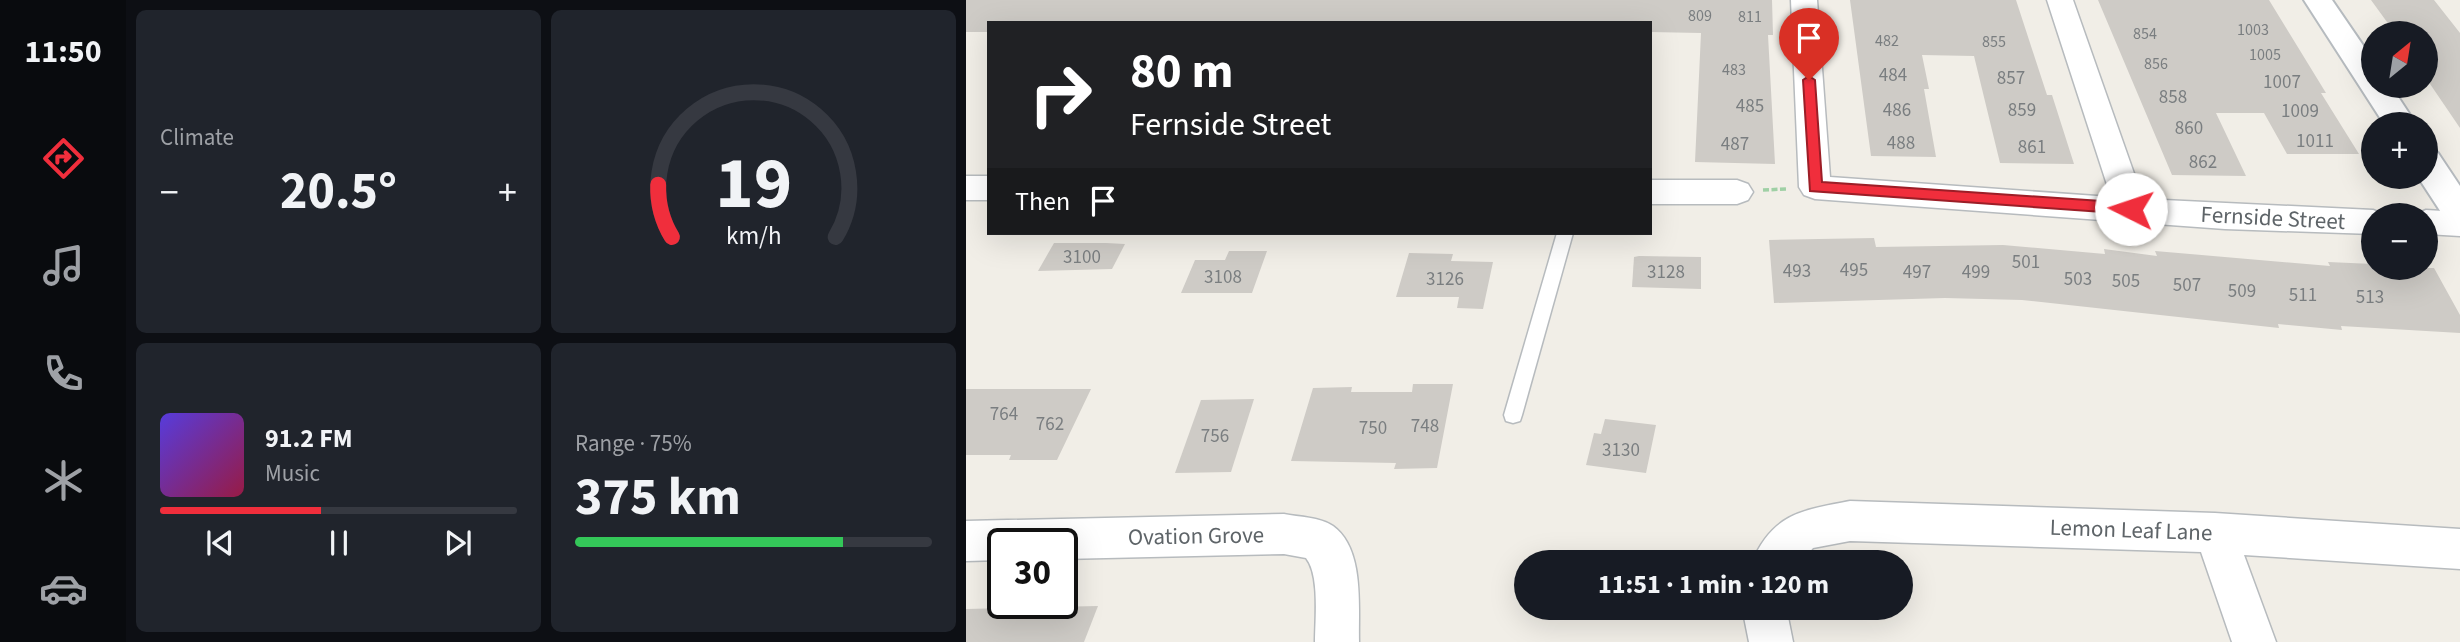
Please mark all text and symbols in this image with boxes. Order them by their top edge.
house number: 809 [1688,5,1712,27]
house number: 811 [1738,6,1762,28]
pin [1779,8,1839,80]
icon: arrive [1790,19,1828,57]
house number: 1003 [2237,19,2269,41]
north arrow [2361,21,2438,98]
map controls [2361,21,2438,280]
house number: 854 [2133,23,2157,45]
text: 11:50 [24,29,102,75]
house number: 482 [1875,30,1899,52]
house number: 855 [1982,31,2006,53]
text: 80 m [1130,37,1234,107]
house number: 1005 [2249,44,2281,66]
icon: right [1015,49,1106,140]
house number: 856 [2144,53,2168,75]
house number: 483 [1722,59,1746,81]
house number: 484 [1879,62,1907,89]
house number: 857 [1997,65,2025,92]
house number: 1007 [2263,69,2301,96]
house number: 858 [2159,84,2187,111]
house number: 485 [1736,93,1764,120]
house number: 486 [1883,97,1911,124]
house number: 859 [2008,97,2036,124]
house number: 1009 [2281,98,2319,125]
text: Fernside Street [1130,102,1331,148]
button: + [2361,112,2438,189]
house number: 860 [2175,115,2203,142]
text: Climate [160,121,234,154]
house number: 1011 [2296,128,2334,155]
house number: 488 [1887,130,1915,157]
house number: 487 [1721,131,1749,158]
text: 19 [715,133,792,237]
icon: directions [39,134,88,183]
house number: 861 [2018,134,2046,161]
house number: 862 [2189,149,2217,176]
text: 20.5° [280,155,397,229]
text: − [160,166,179,220]
text: + [498,166,517,220]
position arrow [2094,172,2168,246]
icon: arrive [1084,182,1122,220]
text: Then [1015,183,1070,220]
street label: Fernside Street [2200,198,2346,238]
button: − [2361,203,2438,280]
text: km/h [726,218,781,254]
icon: music [39,241,88,290]
house number: 3100 [1063,244,1101,271]
house number: 501 [2012,249,2040,276]
house number: 495 [1840,257,1868,284]
house number: 493 [1783,258,1811,285]
house number: 3128 [1647,259,1685,286]
house number: 497 [1903,259,1931,286]
house number: 499 [1962,259,1990,286]
house number: 3108 [1204,264,1242,291]
house number: 3126 [1426,266,1464,293]
house number: 503 [2064,266,2092,293]
house number: 505 [2112,268,2140,295]
house number: 507 [2173,272,2201,299]
house number: 509 [2228,278,2256,305]
house number: 511 [2289,282,2317,309]
house number: 513 [2356,284,2384,311]
icon: phone [39,349,88,398]
house number: 764 [990,401,1018,428]
house number: 762 [1036,411,1064,438]
house number: 748 [1411,413,1439,440]
house number: 750 [1359,415,1387,442]
text: 91.2 FM [265,420,353,457]
house number: 756 [1201,423,1229,450]
text: Range · 75% [575,427,692,460]
house number: 3130 [1602,437,1640,464]
icon: climate [39,456,88,505]
text: Music [265,457,320,490]
text: 375 km [575,461,741,535]
street label: Lemon Leaf Lane [2049,511,2213,549]
street label: Ovation Grove [1128,518,1264,554]
icon: previous [201,524,239,562]
icon: pause [320,524,358,562]
icon: next [439,524,477,562]
speed limit sign: 30 [987,528,1078,619]
icon: car [39,564,88,613]
text: 11:51 · 1 min · 120 m [1598,566,1829,603]

